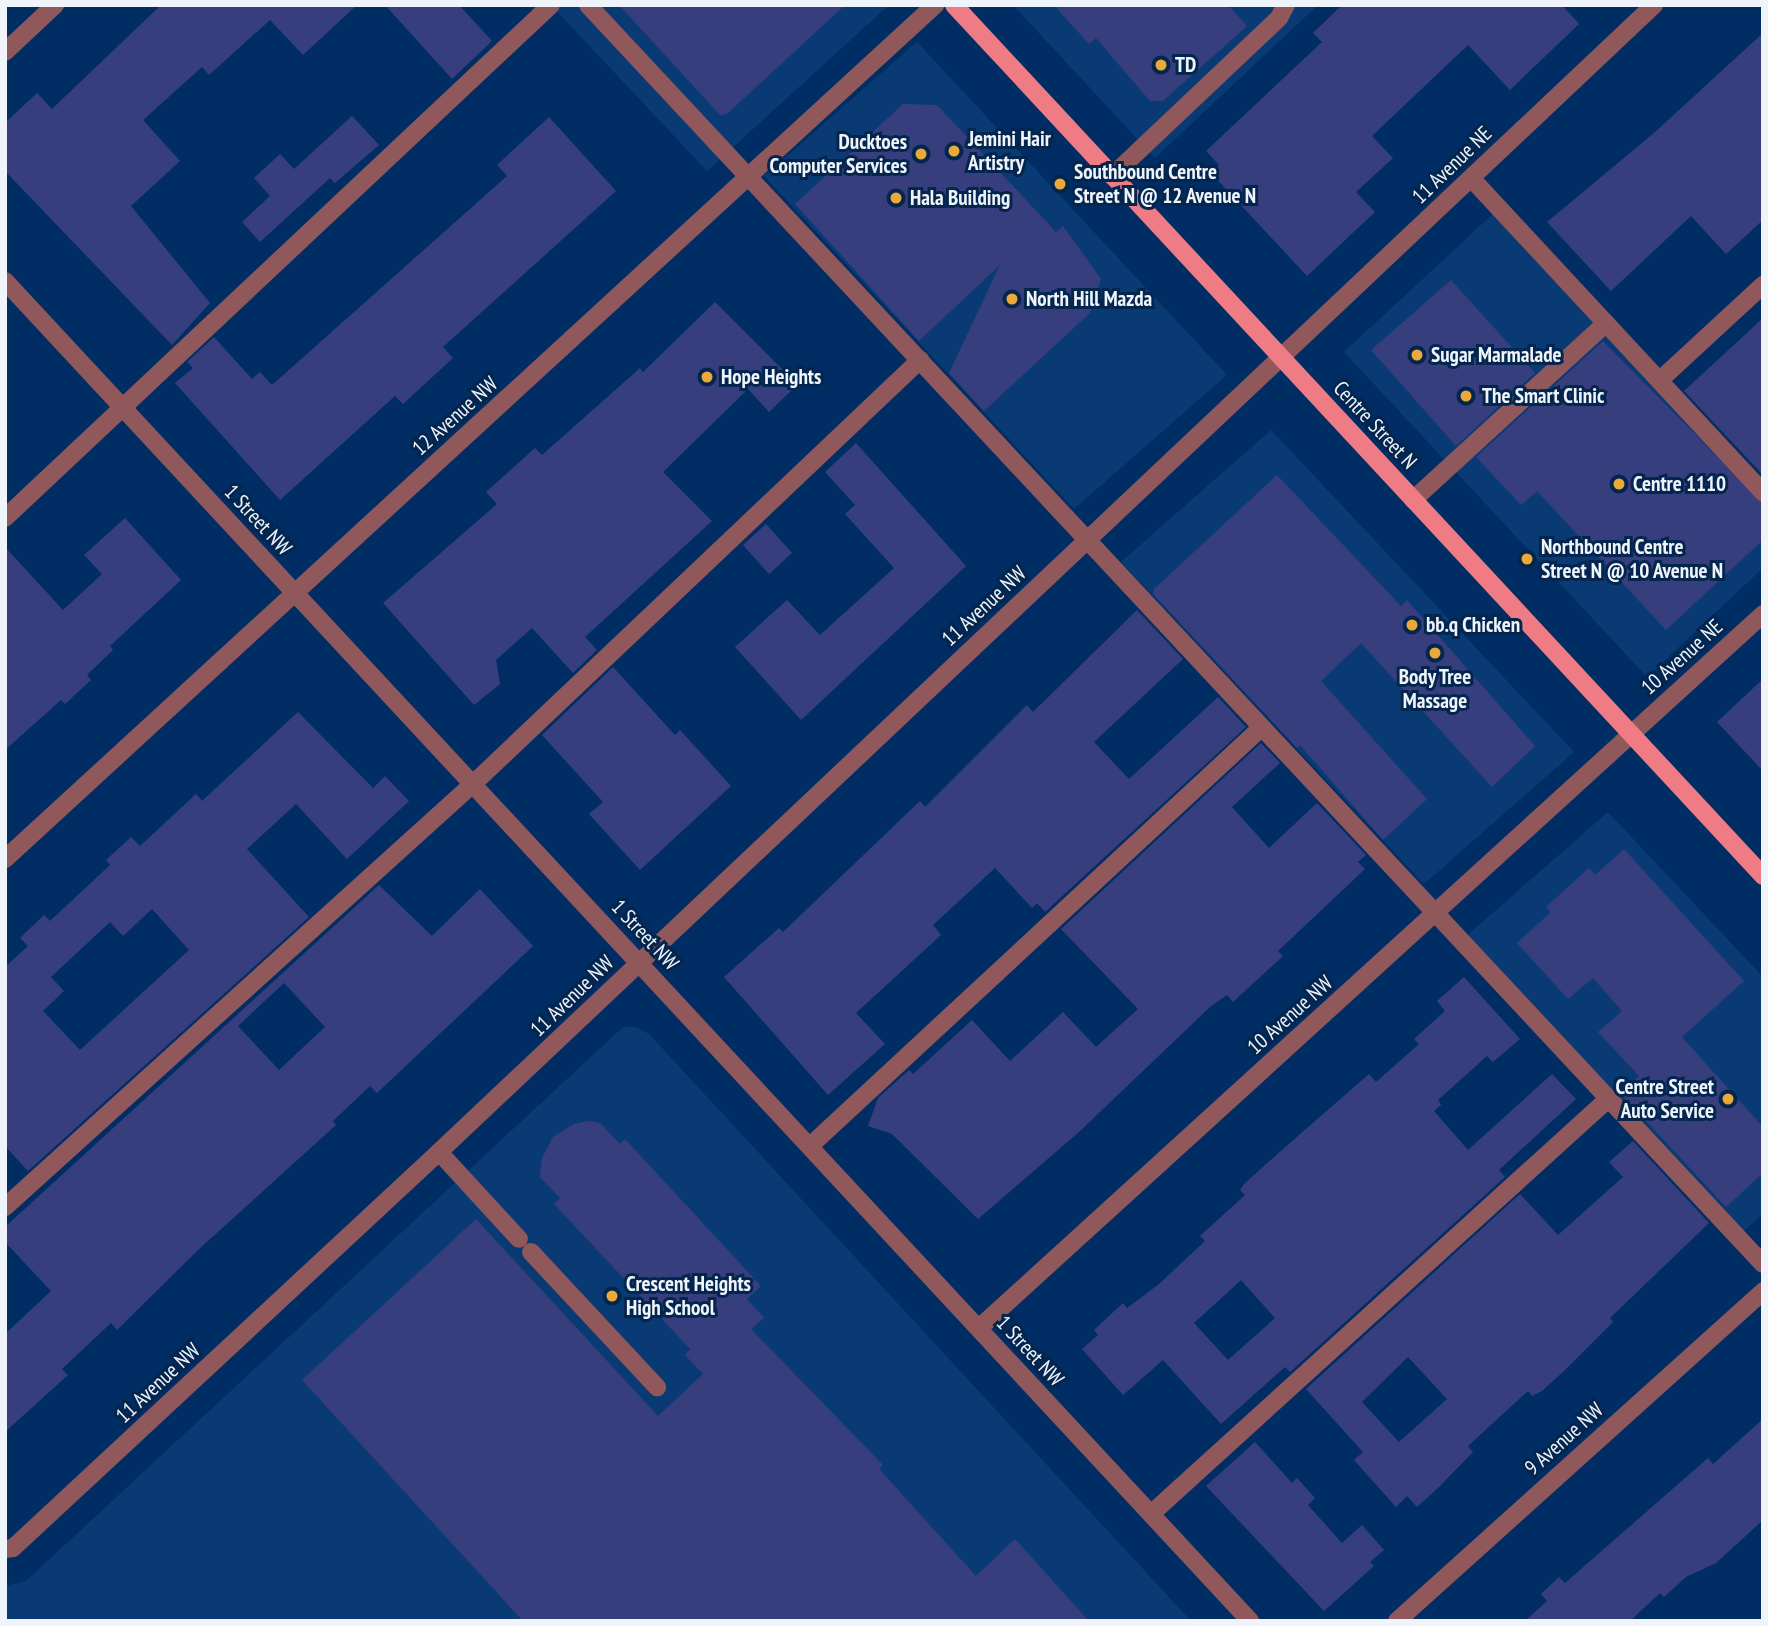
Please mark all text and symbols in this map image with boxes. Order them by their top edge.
place label: TD [1175,52,1196,78]
marker: TD [1153,57,1169,73]
street label: 11 Avenue NE [1407,121,1497,209]
place label: Jemini Hair Artistry [968,126,1051,176]
place label: Ducktoes Computer Services [770,129,907,179]
marker: Jemini Hair Artistry [946,143,962,159]
marker: Ducktoes Computer Services [913,146,929,162]
place label: Southbound Centre Street N @ 12 Avenue N [1074,159,1257,209]
marker: Southbound Centre Street N @ 12 Avenue N [1052,176,1068,192]
place label: Hala Building [910,185,1010,211]
marker: Hala Building [888,190,904,206]
place label: North Hill Mazda [1026,286,1152,312]
marker: North Hill Mazda [1004,291,1020,307]
place label: Sugar Marmalade [1431,342,1561,368]
marker: Sugar Marmalade [1409,347,1425,363]
place label: Hope Heights [721,364,821,390]
marker: Hope Heights [699,369,715,385]
street label: 12 Avenue NW [407,371,503,461]
street label: Centre Street N [1328,376,1422,474]
place label: The Smart Clinic [1482,383,1605,409]
marker: The Smart Clinic [1456,386,1476,406]
place label: Centre 1110 [1633,471,1726,497]
marker: Centre 1110 [1611,476,1627,492]
street label: 1 Street NW [219,480,297,560]
place label: Northbound Centre Street N @ 10 Avenue N [1541,534,1724,584]
marker: Northbound Centre Street N @ 10 Avenue N [1519,551,1535,567]
street label: 11 Avenue NW [937,561,1031,651]
place label: bb.q Chicken [1426,612,1520,638]
street label: 10 Avenue NE [1636,614,1728,700]
marker: bb.q Chicken [1404,617,1420,633]
marker: Body Tree Massage [1427,645,1443,661]
place label: Body Tree Massage [1398,664,1472,714]
street label: 1 Street NW [606,895,684,975]
street label: 11 Avenue NW [525,950,619,1042]
street label: 10 Avenue NW [1242,970,1338,1060]
place label: Centre Street Auto Service [1615,1074,1714,1124]
marker: Centre Street Auto Service [1720,1091,1736,1107]
place label: Crescent Heights High School [626,1271,751,1321]
marker: Crescent Heights High School [604,1288,620,1304]
street label: 1 Street NW [991,1311,1069,1391]
street label: 11 Avenue NW [111,1338,205,1428]
street label: 9 Avenue NW [1520,1397,1608,1481]

